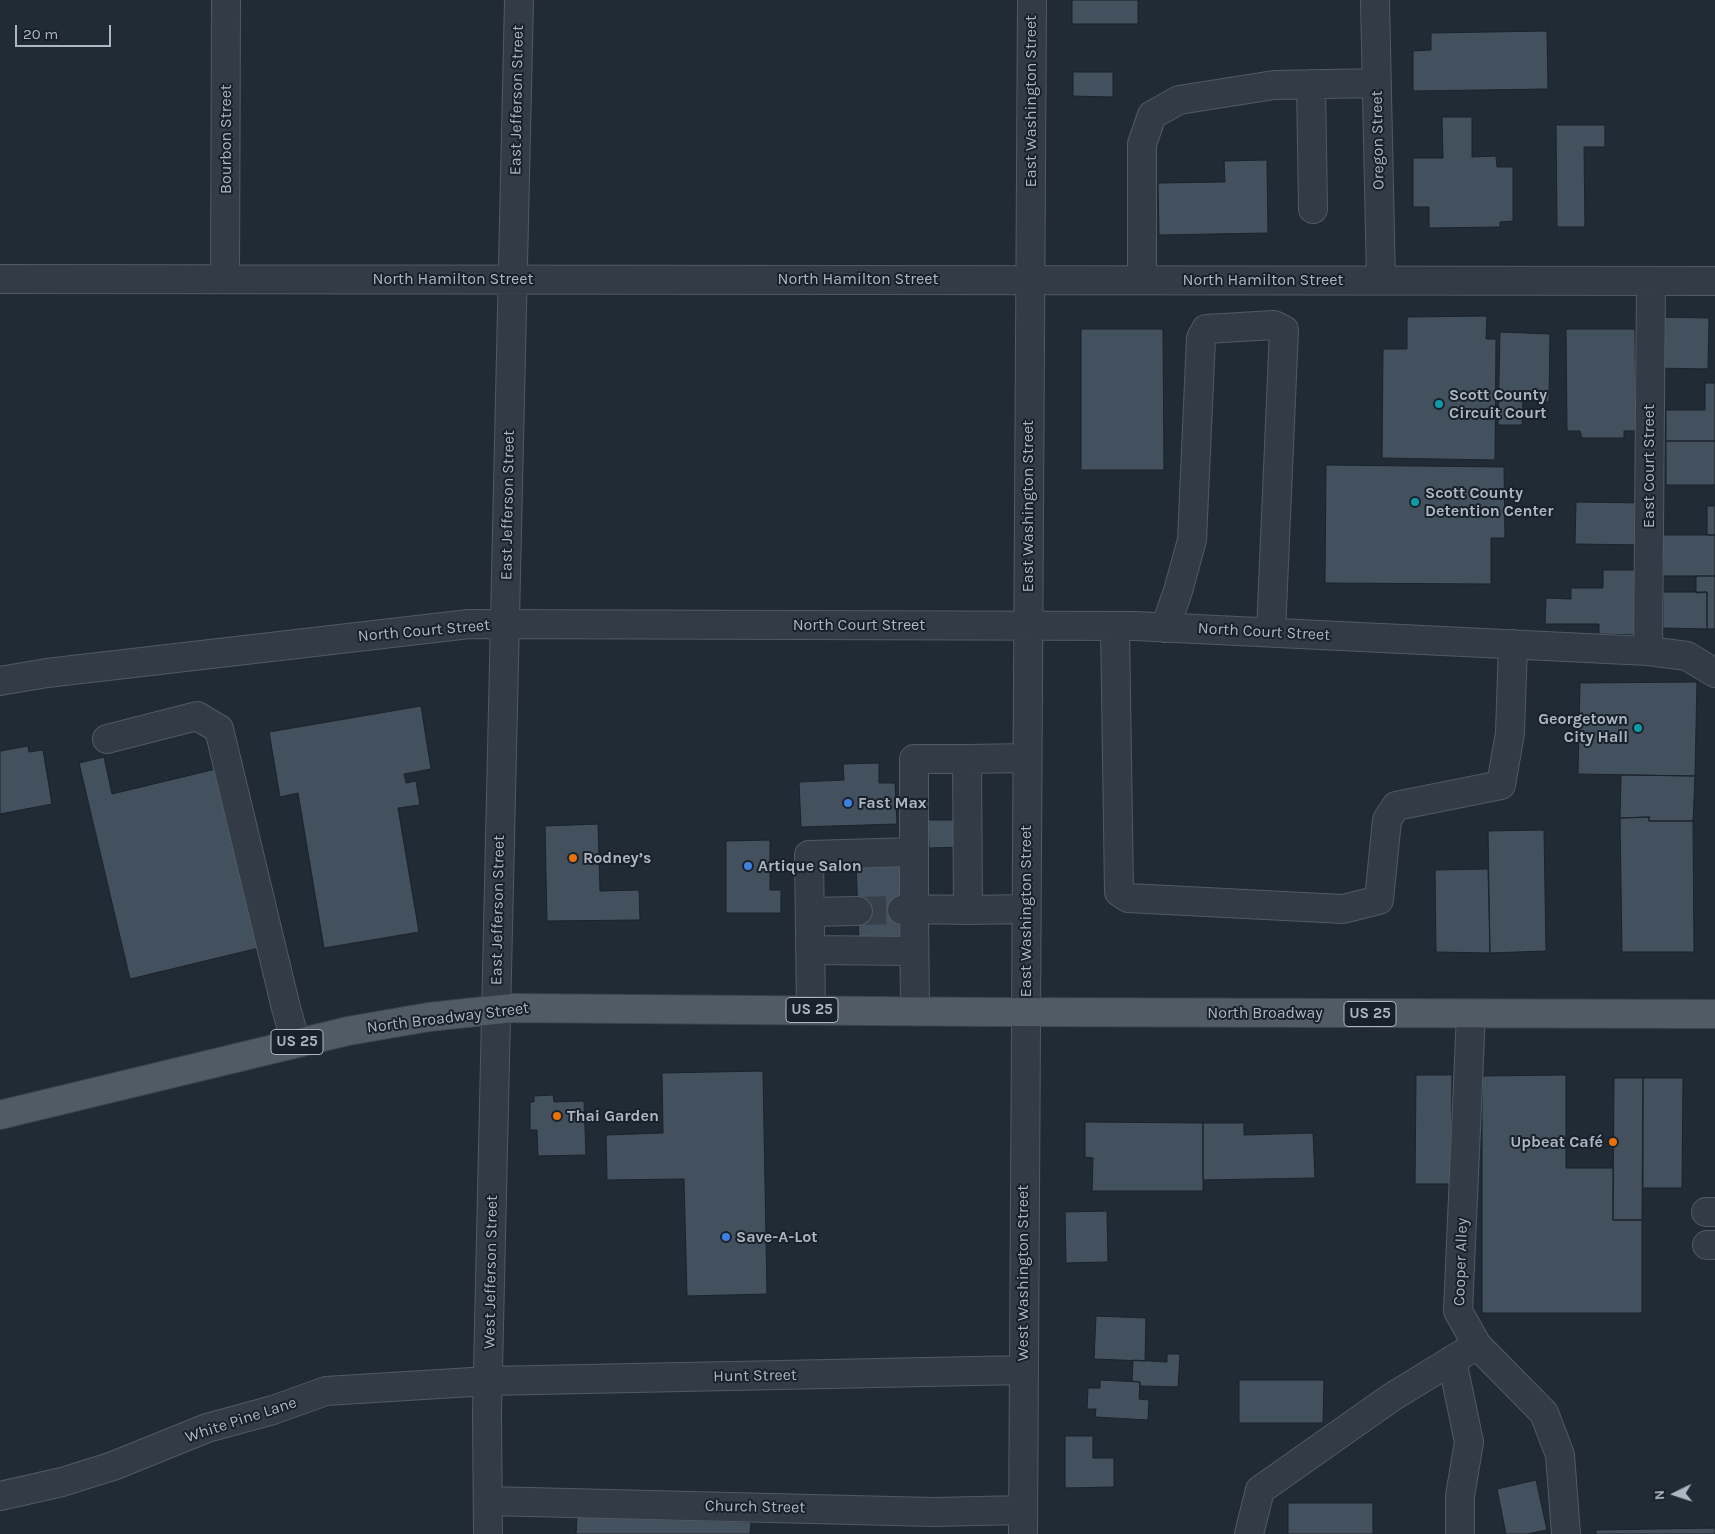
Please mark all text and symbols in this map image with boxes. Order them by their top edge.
scale bar [18,15,114,47]
street label: East Washington Street [1021,15,1041,187]
text: 20 m [23,25,58,43]
street label: East Jefferson Street [506,25,528,175]
street label: Bourbon Street [216,84,236,194]
street label: Oregon Street [1368,90,1388,190]
street label: North Hamilton Street [373,269,533,289]
street label: North Hamilton Street [778,269,938,289]
street label: North Hamilton Street [1183,270,1343,290]
place label: Scott County Circuit Court [1449,385,1547,423]
marker: Scott County Circuit Court [1433,398,1445,410]
street label: East Court Street [1639,404,1659,528]
street label: East Washington Street [1018,420,1038,592]
street label: East Jefferson Street [497,430,519,580]
place label: Scott County Detention Center [1425,483,1554,521]
marker: Scott County Detention Center [1409,496,1421,508]
street label: North Court Street [793,615,925,635]
street label: North Court Street [357,616,491,646]
street label: North Court Street [1197,619,1331,645]
place label: Georgetown City Hall [1538,709,1628,747]
marker: Georgetown City Hall [1632,722,1644,734]
place label: Fast Max [858,793,927,813]
marker: Fast Max [842,797,854,809]
street label: East Washington Street [1016,825,1036,997]
street label: East Jefferson Street [487,835,509,985]
place label: Rodney’s [583,848,651,868]
marker: Rodney’s [567,852,579,864]
place label: Artique Salon [758,856,862,876]
marker: Artique Salon [742,860,754,872]
road number: US 25 [786,998,838,1022]
street label: North Broadway Street [366,999,530,1037]
road number: US 25 [1344,1002,1396,1026]
street label: North Broadway [1207,1003,1323,1023]
road number: US 25 [271,1030,323,1054]
place label: Thai Garden [567,1106,659,1126]
marker: Thai Garden [551,1110,563,1122]
place label: Upbeat Café [1510,1132,1603,1152]
marker: Upbeat Café [1607,1136,1619,1148]
street label: West Washington Street [1013,1185,1033,1361]
street label: West Jefferson Street [480,1195,502,1349]
street label: Cooper Alley [1450,1218,1472,1306]
place label: Save-A-Lot [736,1227,818,1247]
marker: Save-A-Lot [720,1231,732,1243]
street label: Hunt Street [713,1366,797,1386]
street label: White Pine Lane [183,1393,299,1447]
north arrow [1650,1469,1700,1519]
text: N [1651,1489,1668,1501]
street label: Church Street [705,1497,805,1517]

